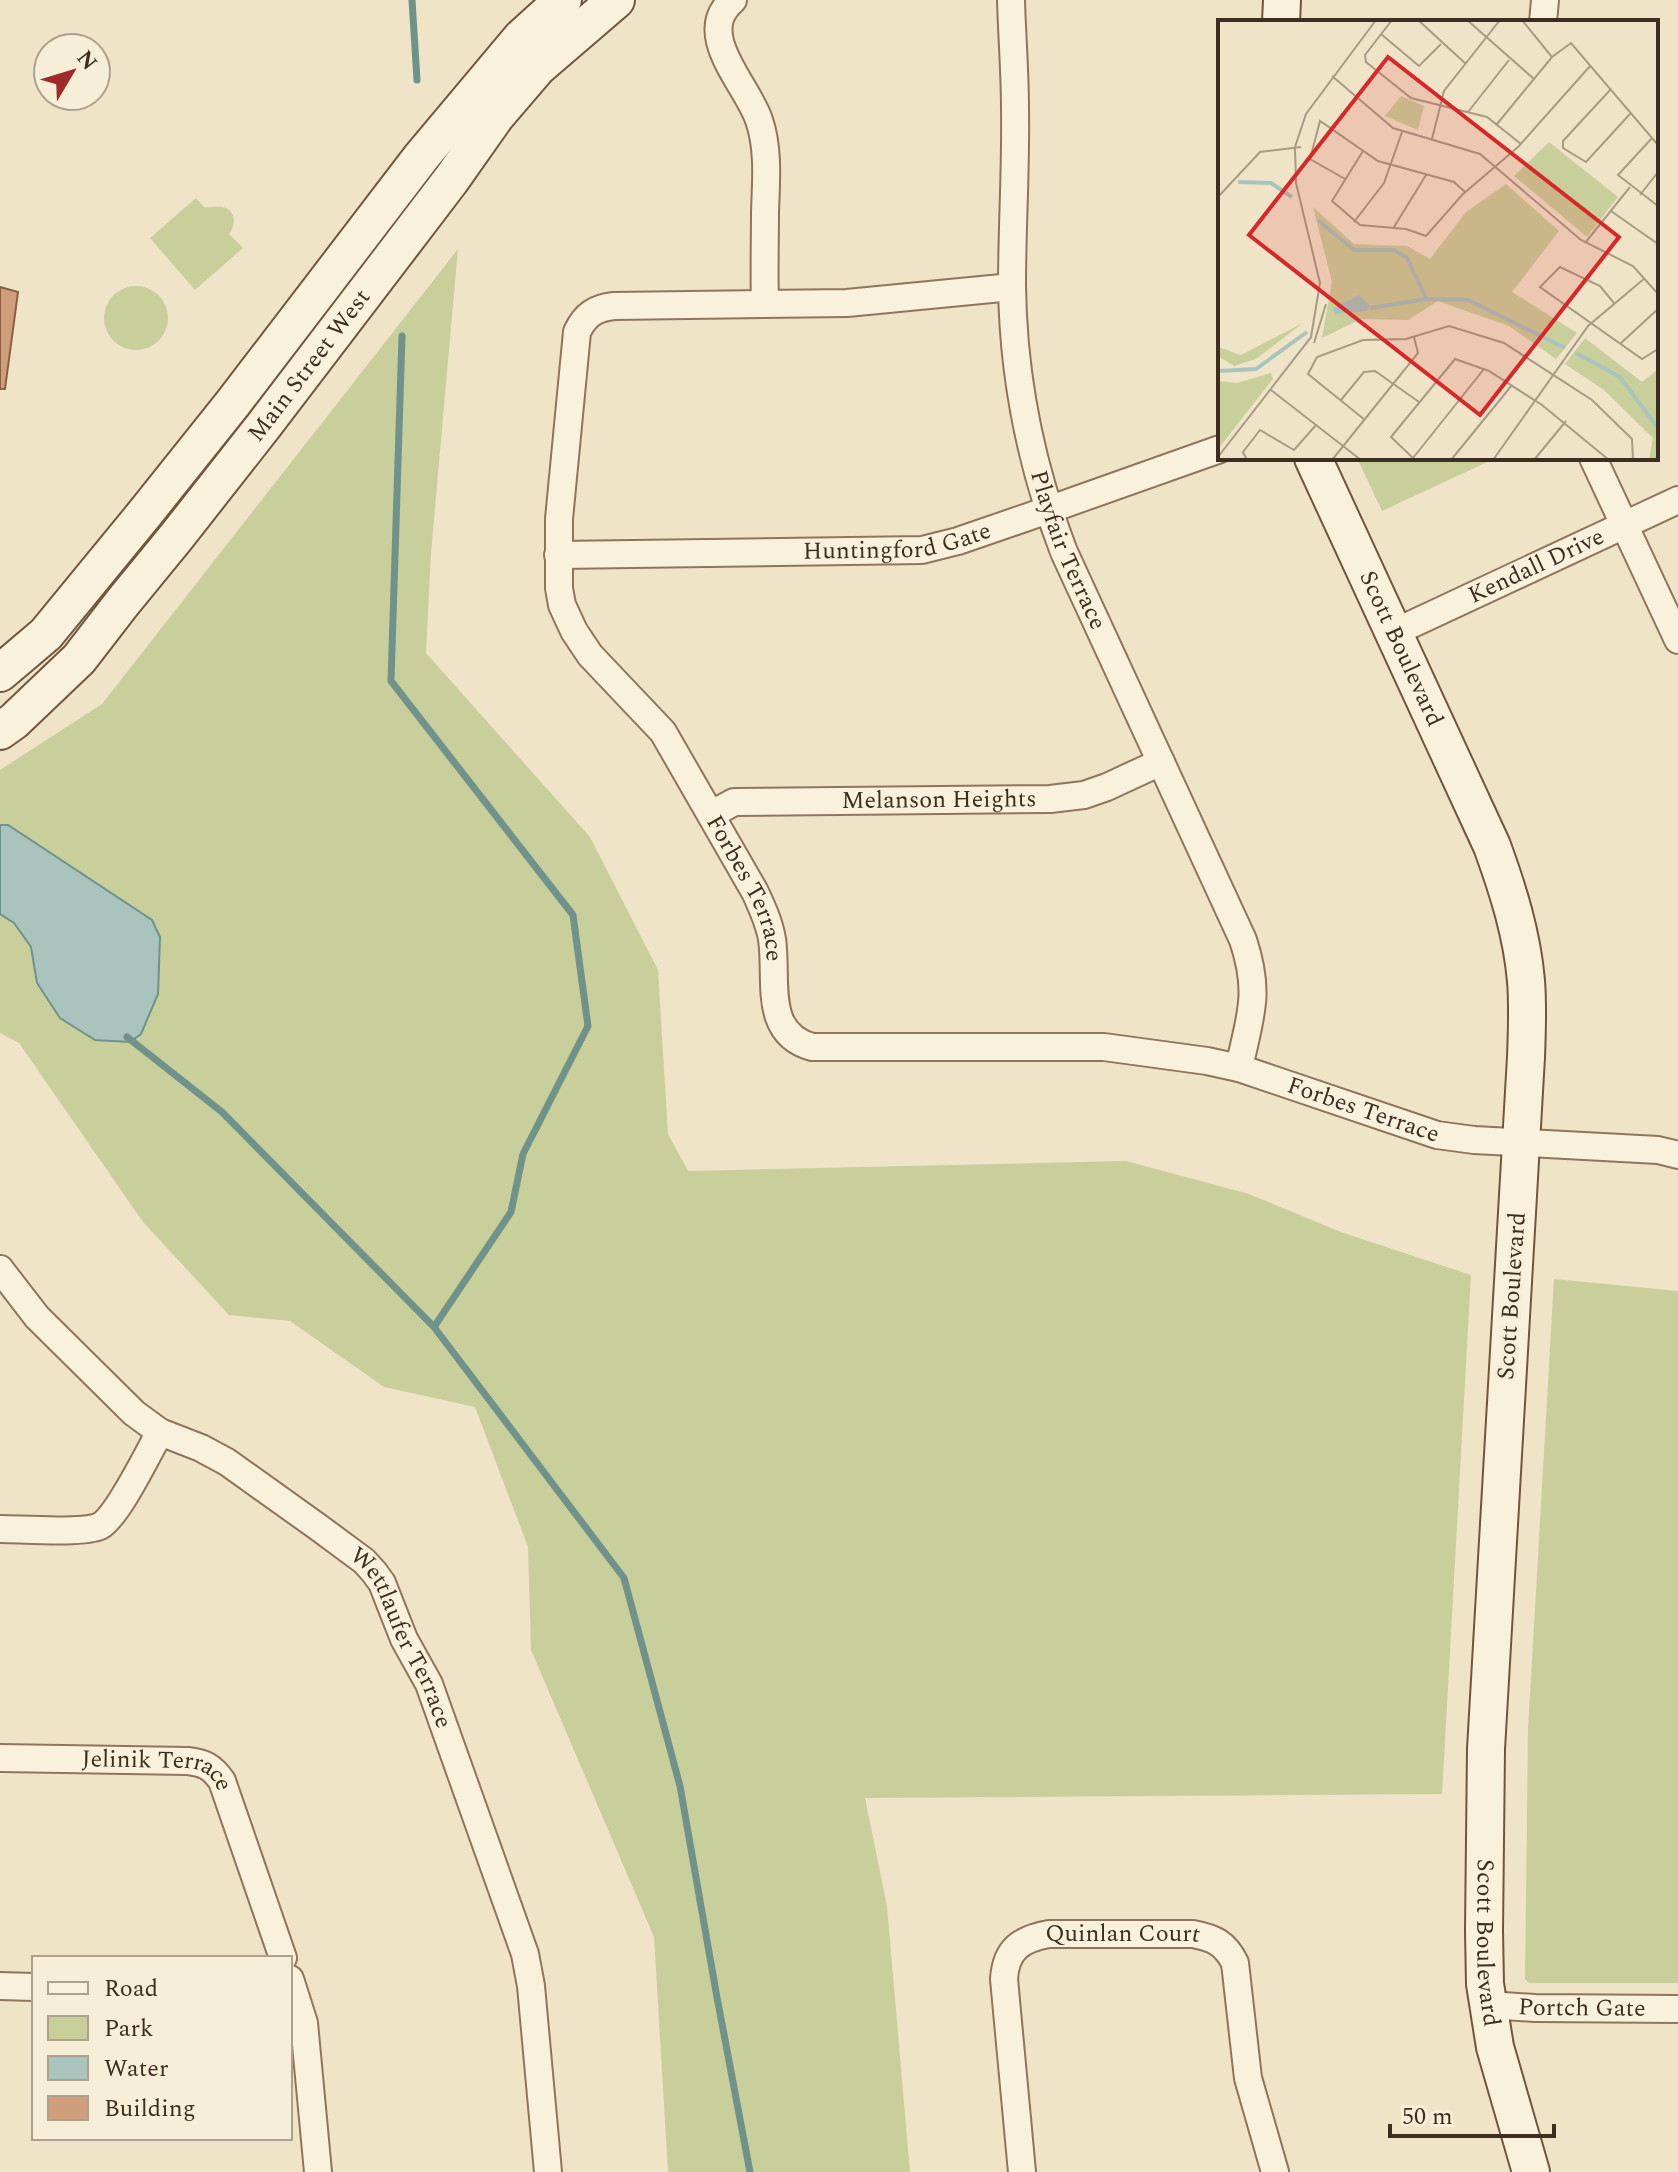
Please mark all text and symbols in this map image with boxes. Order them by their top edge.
inset map [1218,20,1658,460]
north arrow [32,32,112,112]
text: N [68,43,105,78]
street label: Main Street West [239,281,380,450]
street label: Playfair Terrace [1020,466,1116,636]
street label: Huntingford Gate [803,513,996,570]
street label: Kendall Drive [1462,519,1610,613]
street label: Scott Boulevard [1349,565,1453,733]
street label: Melanson Heights [841,781,1037,819]
street label: Forbes Terrace [696,808,792,962]
street label: Forbes Terrace [1282,1068,1444,1153]
street label: Scott Boulevard [1488,1211,1536,1381]
street label: Wettlaufer Terrace [342,1538,461,1733]
street label: Jelinik Terrace [81,1741,242,1796]
street label: Scott Boulevard [1466,1859,1510,2029]
street label: Quinlan Court [1045,1916,1204,1953]
legend [32,1956,292,2140]
text: Road [104,1971,158,2007]
street label: Portch Gate [1517,1989,1646,2027]
text: Park [104,2011,154,2047]
text: Water [104,2051,168,2087]
scale bar [1390,2088,1554,2138]
text: Building [104,2091,196,2127]
text: 50 m [1402,2099,1453,2135]

